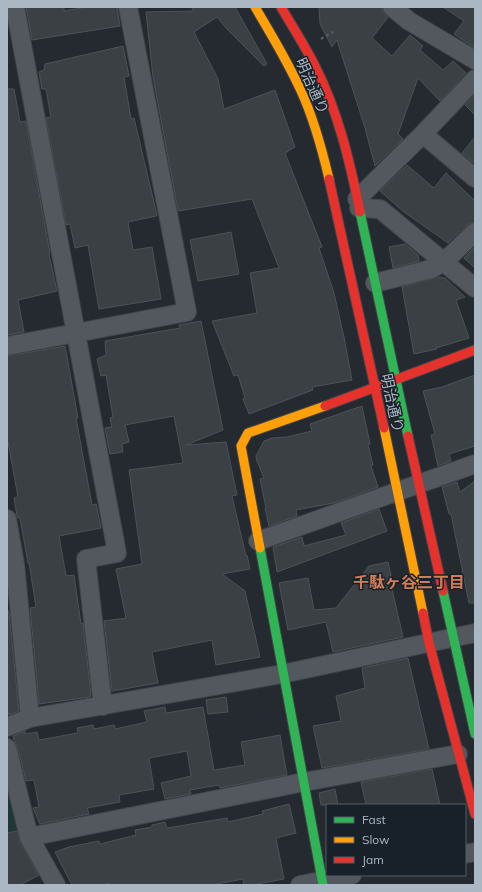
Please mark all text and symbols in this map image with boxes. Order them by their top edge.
street label: 明治通り [292,55,333,117]
street label: 明治通り [377,372,408,434]
district label: 千駄ヶ谷三丁目 [353,572,465,592]
legend [326,804,466,876]
text: Fast [362,812,386,827]
text: Slow [362,832,390,847]
text: Jam [362,852,384,867]

